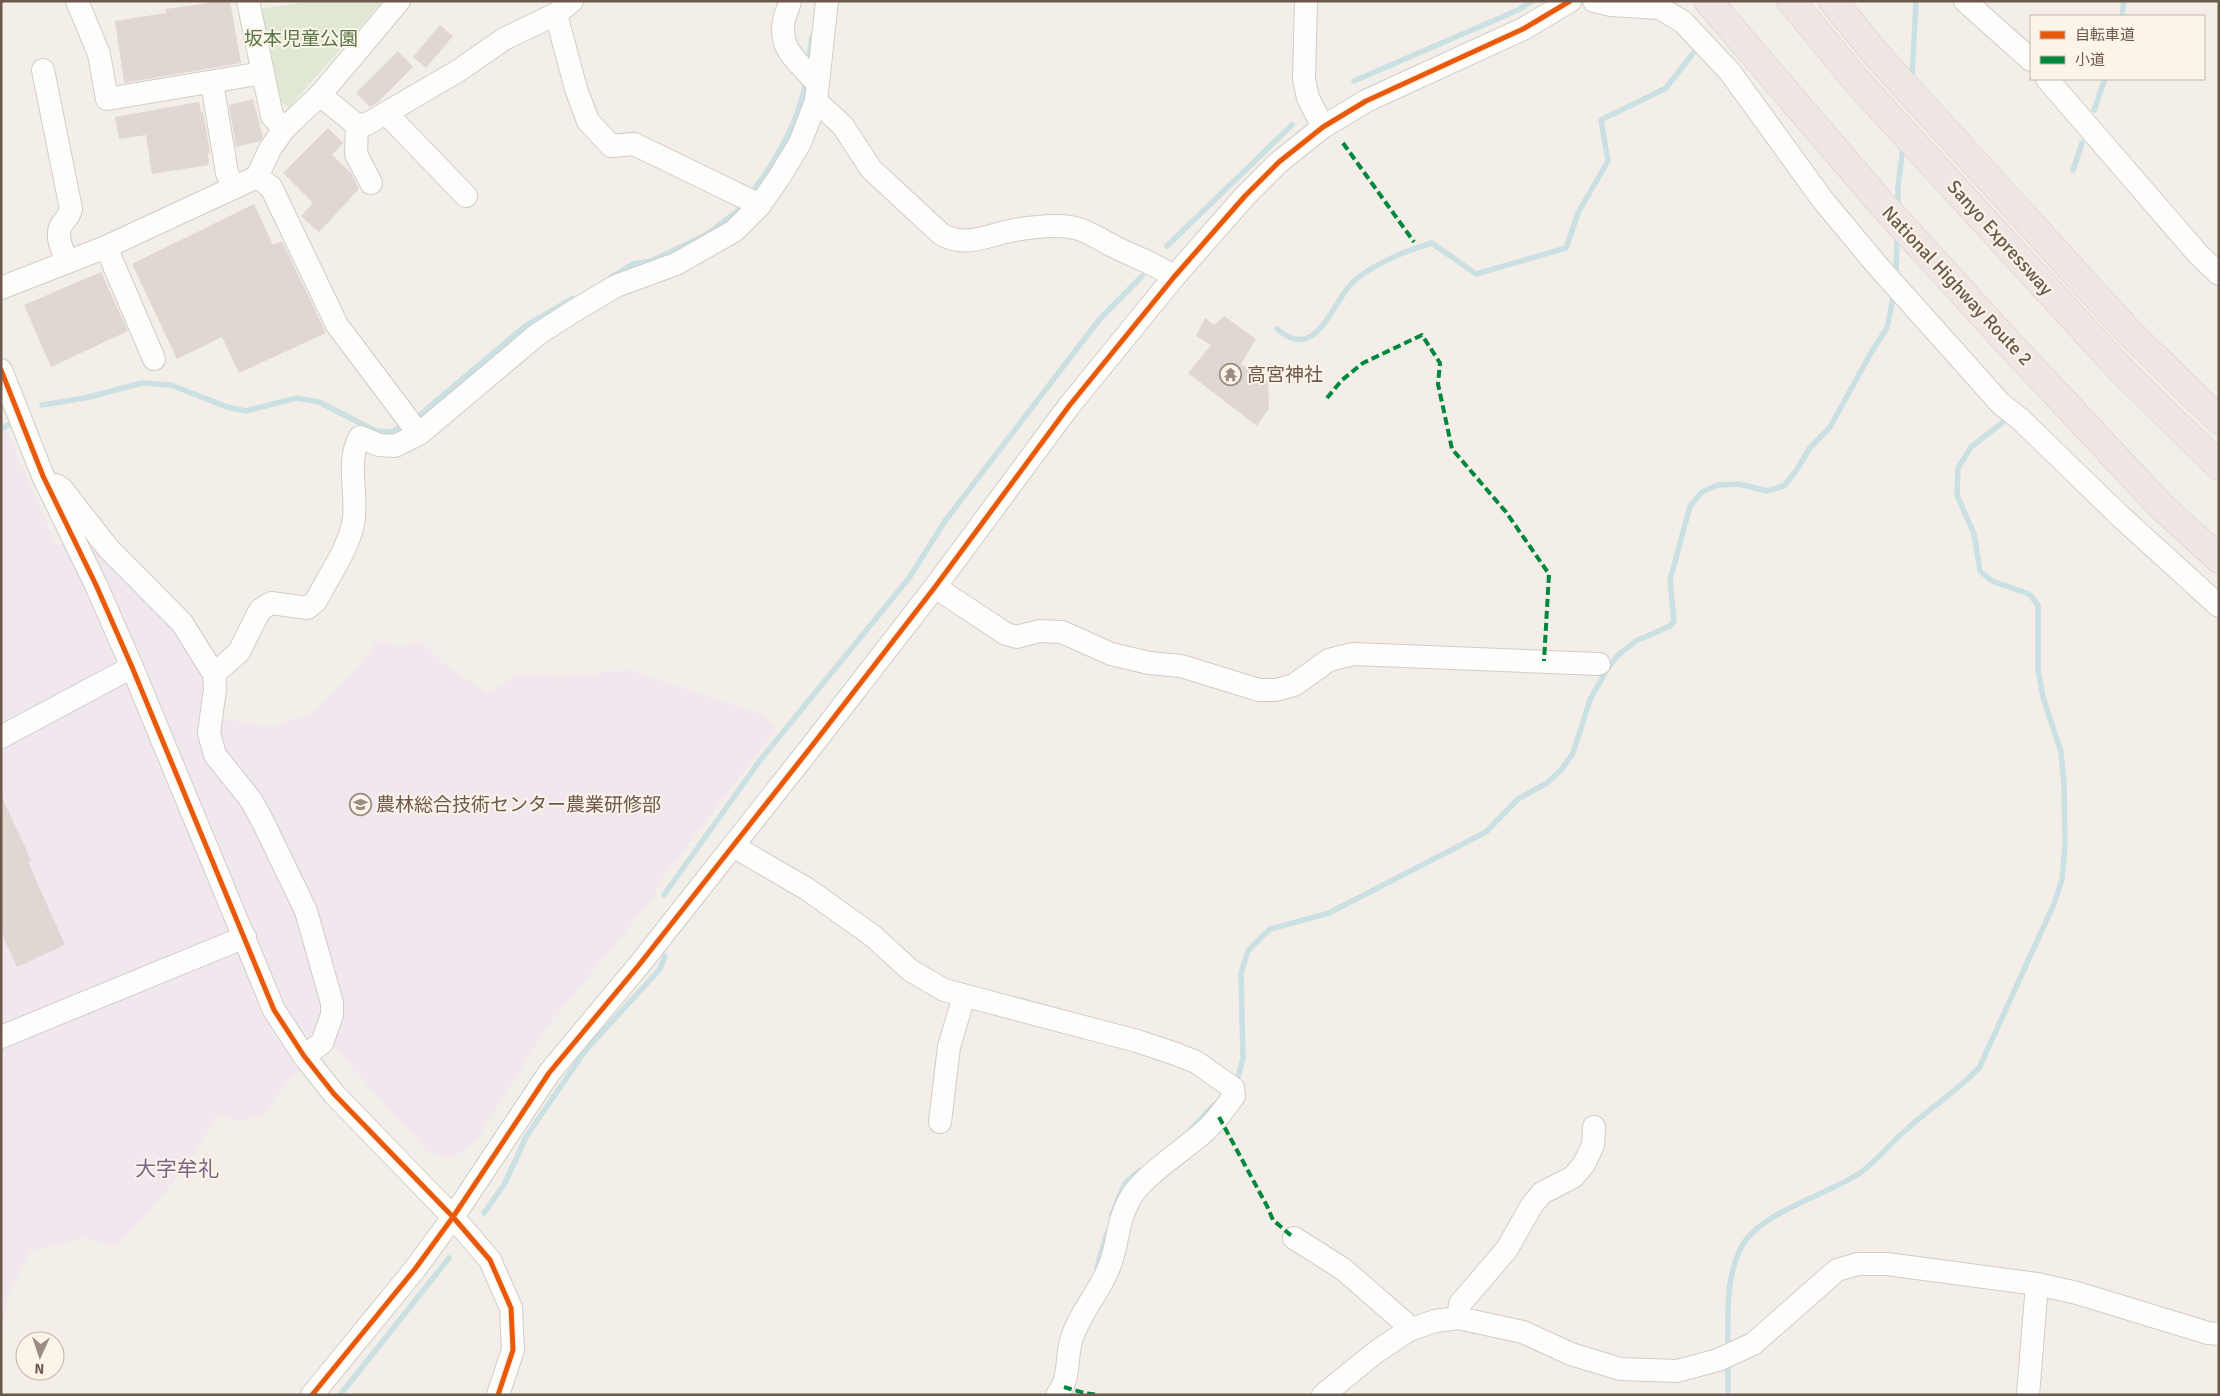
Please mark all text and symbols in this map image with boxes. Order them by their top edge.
legend [2030,15,2205,80]
text: 自転車道 [2075,26,2135,44]
park label: 坂本児童公園 [244,27,358,51]
text: 小道 [2075,51,2105,69]
street label: Sanyo Expressway [1942,175,2058,301]
street label: National Highway Route 2 [1877,201,2037,371]
temple icon: 高宮神社 [1219,363,1243,387]
place label: 高宮神社 [1247,363,1323,387]
school or university icon: 農林総合技術センター農業研修部 [348,793,372,817]
place label: 農林総合技術センター農業研修部 [376,793,661,817]
district label: 大字牟礼 [135,1156,219,1182]
north arrow [15,1331,65,1381]
text: N [34,1360,45,1377]

